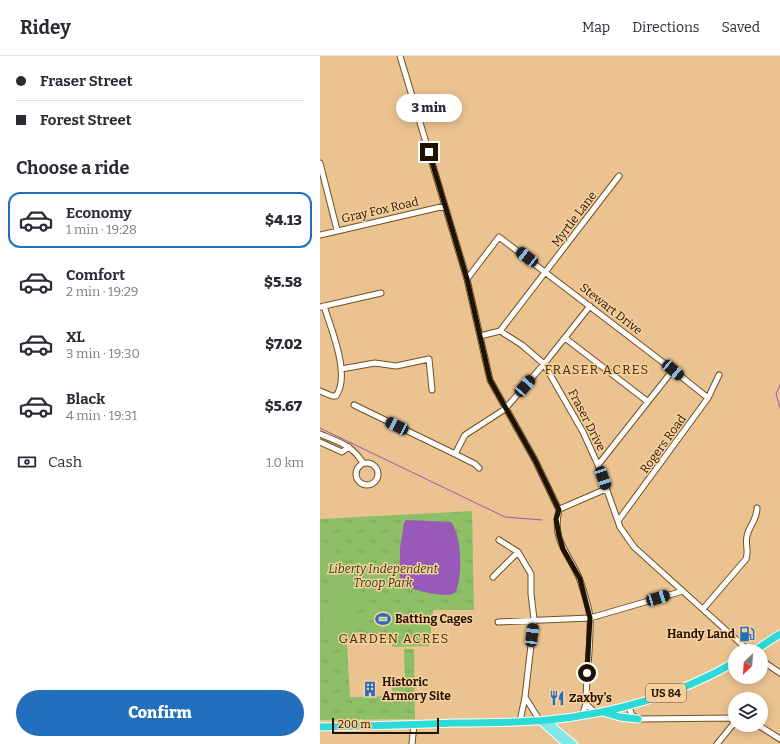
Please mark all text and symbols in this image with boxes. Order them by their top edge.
text: Ridey [20,16,71,39]
text: Map [582,19,610,36]
text: Directions [632,19,700,36]
text: Saved [722,19,760,36]
text: Fraser Street [40,72,133,90]
callout: 3 min [396,94,462,122]
text: 3 min [412,100,446,115]
text: Forest Street [40,111,132,129]
route end [420,143,438,161]
text: Choose a ride [16,157,129,179]
street label: Myrtle Lane [549,189,599,249]
street label: Gray Fox Road [340,194,420,226]
icon: car [18,202,54,238]
text: Economy [66,204,132,222]
text: $4.13 [265,211,302,229]
text: 1 min · 19:28 [66,222,137,237]
car [514,245,540,269]
icon: car [18,264,54,300]
text: Comfort [66,266,125,284]
text: $5.58 [264,273,302,291]
street label: Stewart Drive [577,280,645,338]
text: 2 min · 19:29 [66,284,138,299]
icon: car [18,326,54,362]
text: XL [66,328,85,346]
text: $7.02 [265,335,302,353]
text: 3 min · 19:30 [66,346,140,361]
car [660,358,686,382]
district label: FRASER ACRES [545,362,649,377]
car [513,373,537,399]
street label: Fraser Drive [565,387,609,453]
icon: car [18,388,54,424]
text: Black [66,390,105,408]
text: $5.67 [265,397,302,415]
text: 4 min · 19:31 [66,408,137,423]
street label: Rogers Road [637,412,689,476]
car [384,415,410,437]
icon: cash [16,451,38,473]
text: Cash [48,453,82,471]
text: 1.0 km [266,455,304,470]
car [593,465,613,491]
park label: Liberty Independent Troop Park [328,562,439,590]
car [645,589,671,607]
sports icon: Batting Cages [374,610,392,628]
place label: Batting Cages [395,612,473,626]
car [525,622,539,648]
fuel station icon: Handy Land [738,625,756,643]
place label: Handy Land [667,627,736,641]
district label: GARDEN ACRES [339,631,449,646]
north arrow [728,644,768,684]
map controls [728,644,768,732]
route start [578,664,596,682]
place label: Historic Armory Site [382,675,451,703]
building icon: Historic Armory Site [361,680,379,698]
road number: US 84 [646,684,686,702]
restaurant icon: Zaxby's [548,689,566,707]
button: Confirm [16,690,304,736]
place label: Zaxby's [569,691,612,705]
button: layers [728,692,768,732]
scale bar [332,716,439,735]
text: 200 m [338,718,371,731]

